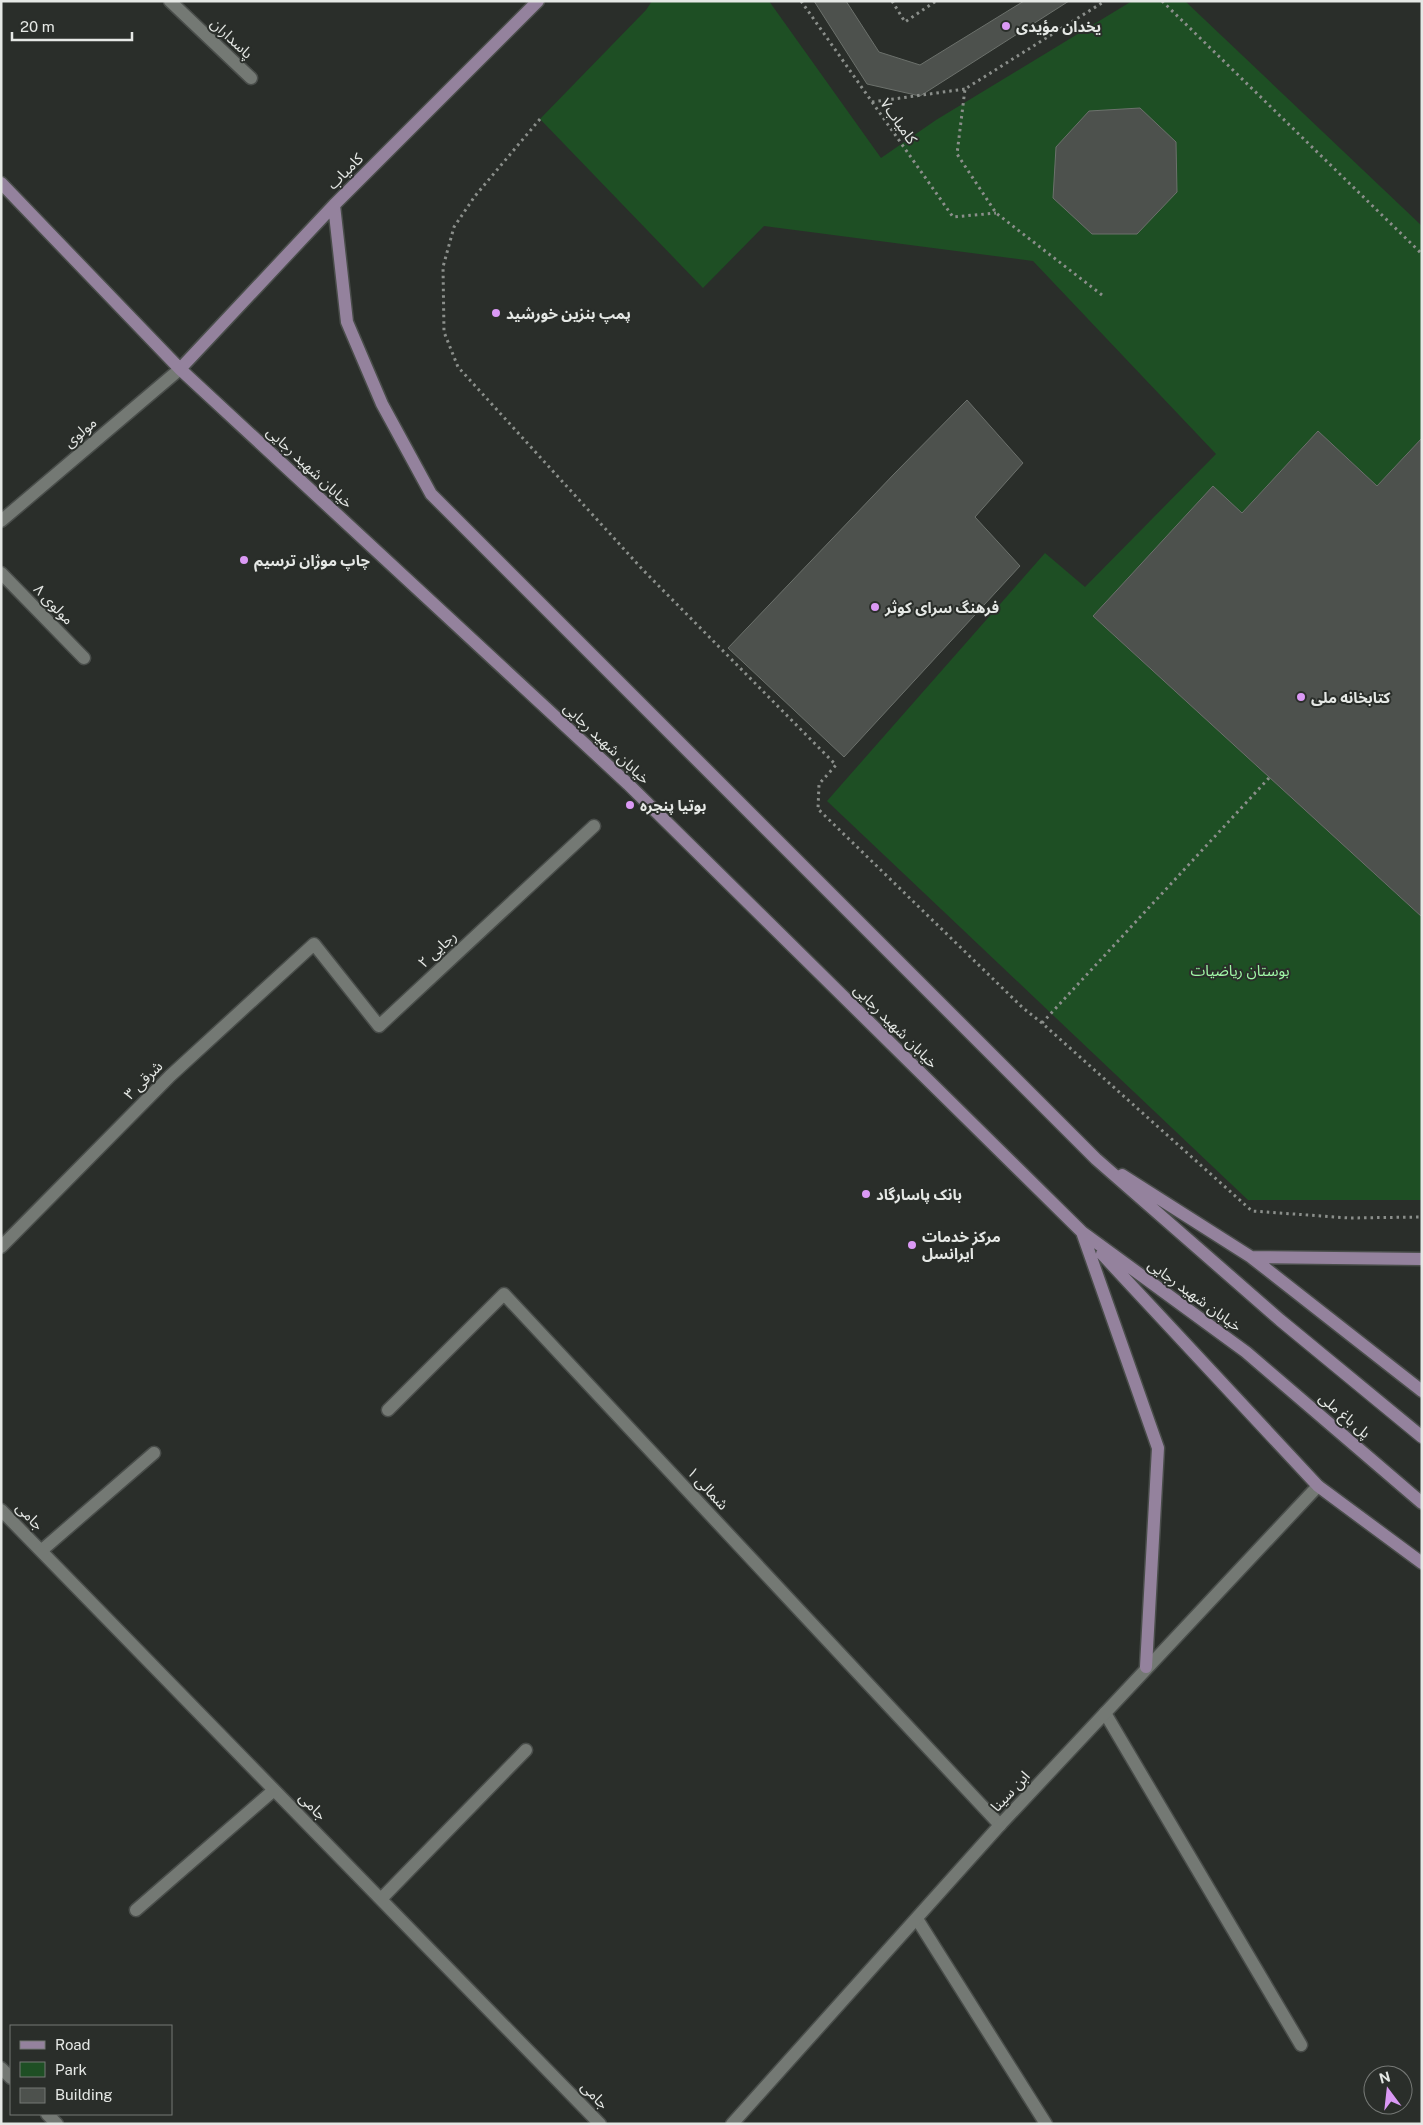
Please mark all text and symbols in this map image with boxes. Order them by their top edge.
scale bar [12,10,132,42]
street label: پاسداران [206,14,256,63]
text: 20 m [20,18,55,35]
place label: یخدان مؤیدی [1016,18,1101,36]
marker: یخدان مؤیدی [1000,20,1012,32]
street label: کامیاب۷ [877,95,921,148]
street label: کامیاب [324,149,367,193]
place label: پمپ بنزین خورشید [506,305,631,324]
marker: پمپ بنزین خورشید [490,307,502,319]
street label: مولوی [60,413,100,451]
street label: خیابان شهید رجایی [263,423,357,512]
place label: چاپ موژان ترسیم [254,552,370,572]
marker: چاپ موژان ترسیم [238,554,250,566]
street label: مولوی ۸ [30,580,77,628]
place label: فرهنگ سرای کوثر [884,599,999,617]
marker: فرهنگ سرای کوثر [869,601,881,613]
place label: کتابخانه ملی [1311,689,1391,707]
marker: کتابخانه ملی [1295,691,1307,703]
street label: خیابان شهید رجایی [560,699,654,788]
place label: بوتیا پنجره [640,797,706,815]
marker: بوتیا پنجره [624,799,636,811]
street label: رجایی ۲ [414,927,460,972]
park label: بوستان ریاضیات [1190,962,1290,980]
street label: خیابان شهید رجایی [850,981,941,1072]
street label: شرقی ۳ [120,1057,167,1103]
place label: بانک پاسارگاد [876,1186,962,1204]
marker: بانک پاسارگاد [860,1188,872,1200]
place label: مرکز خدمات ایرانسل [922,1228,1001,1263]
marker: مرکز خدمات ایرانسل [906,1239,918,1251]
street label: خیابان شهید رجایی [1144,1255,1245,1335]
street label: پل باغ ملی [1313,1389,1374,1445]
street label: شمالی ۱ [683,1463,732,1514]
street label: جامی [12,1499,47,1534]
street label: ابن سینا [987,1767,1034,1815]
street label: جامی [295,1789,330,1824]
legend [10,2025,172,2115]
text: Road [55,2036,91,2053]
text: Park [55,2061,87,2078]
north arrow [1363,2065,1413,2115]
text: N [1377,2068,1392,2087]
street label: جامی [577,2078,612,2113]
text: Building [55,2086,113,2103]

